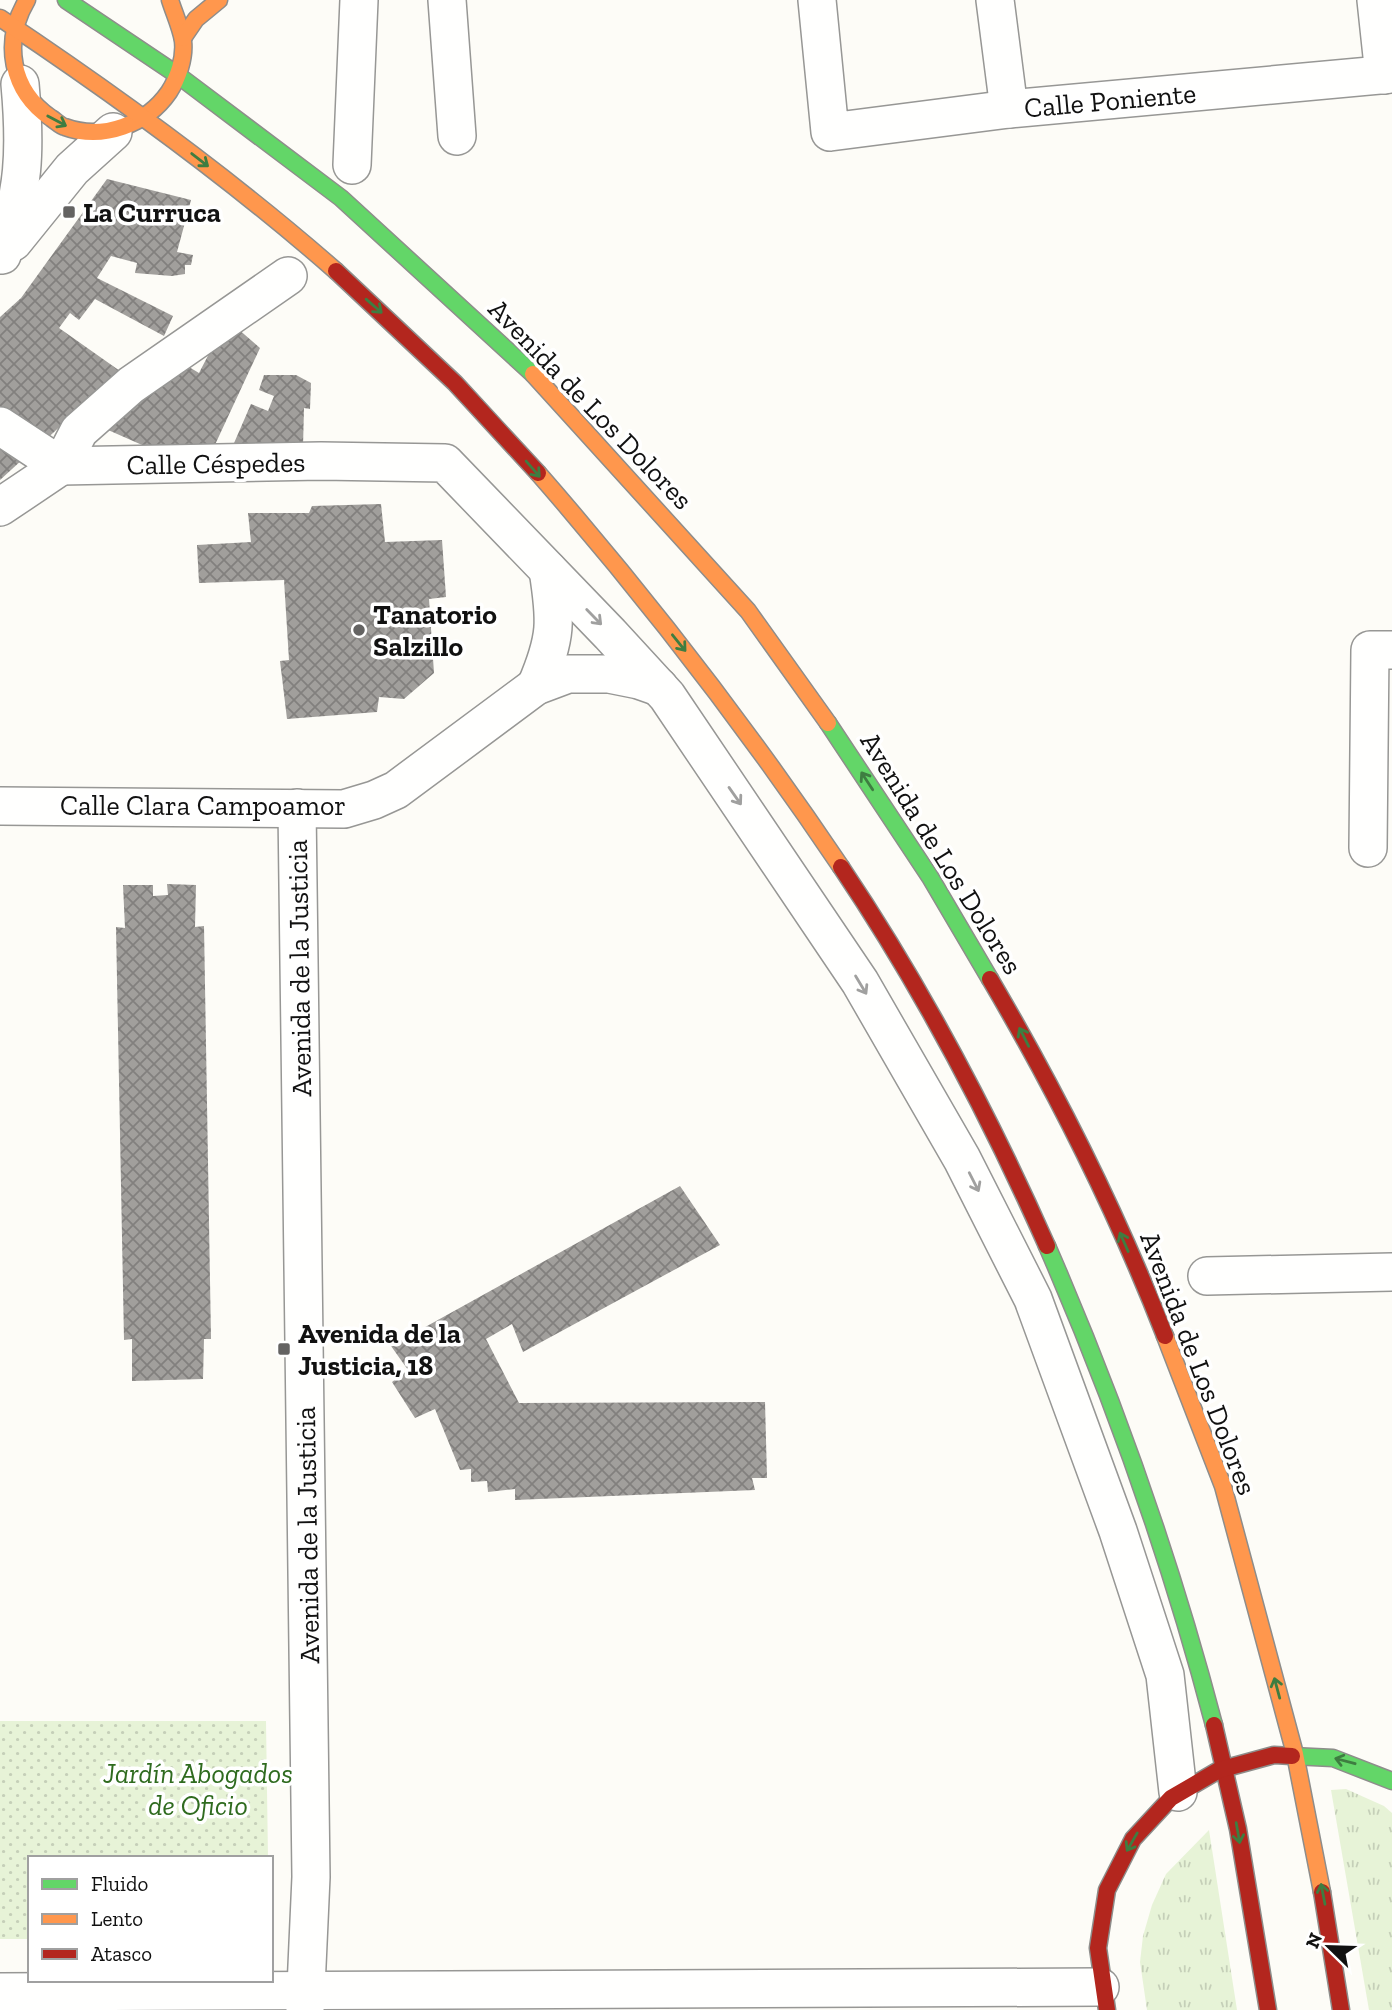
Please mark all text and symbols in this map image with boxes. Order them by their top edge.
street label: Calle Poniente [1023,77,1197,124]
one-way arrow [46,115,67,129]
one-way arrow [191,152,209,167]
place label: La Curruca [83,196,221,229]
marker: La Curruca [61,204,77,220]
street label: Avenida de Los Dolores [482,292,699,516]
one-way arrow [365,298,383,314]
street label: Calle Céspedes [126,445,306,482]
one-way arrow [525,460,541,478]
place label: Tanatorio Salzillo [373,598,497,663]
one-way arrow [586,609,603,626]
marker: Tanatorio Salzillo [351,622,367,638]
one-way arrow [671,634,687,652]
street label: Avenida de Los Dolores [854,726,1030,980]
one-way arrow [860,771,874,791]
one-way arrow [728,785,742,805]
street label: Calle Clara Campoamor [60,789,346,822]
street label: Avenida de la Justicia [281,839,318,1097]
one-way arrow [854,975,868,995]
one-way arrow [1017,1028,1031,1048]
one-way arrow [968,1171,981,1192]
street label: Avenida de Los Dolores [1133,1227,1264,1499]
one-way arrow [1117,1231,1130,1253]
place label: Avenida de la Justicia, 18 [298,1317,461,1382]
marker: Avenida de la Justicia, 18 [276,1341,292,1357]
street label: Avenida de la Justicia [289,1406,326,1664]
one-way arrow [1270,1677,1283,1700]
one-way arrow [1334,1754,1357,1767]
park label: Jardín Abogados de Oficio [102,1757,293,1822]
one-way arrow [1232,1821,1245,1844]
one-way arrow [1125,1831,1138,1852]
legend [28,1856,273,1982]
text: Fluido [91,1871,148,1896]
one-way arrow [1315,1883,1329,1906]
text: Lento [91,1906,143,1931]
north arrow [1294,1912,1364,1982]
text: N [1300,1929,1327,1952]
text: Atasco [91,1941,152,1966]

